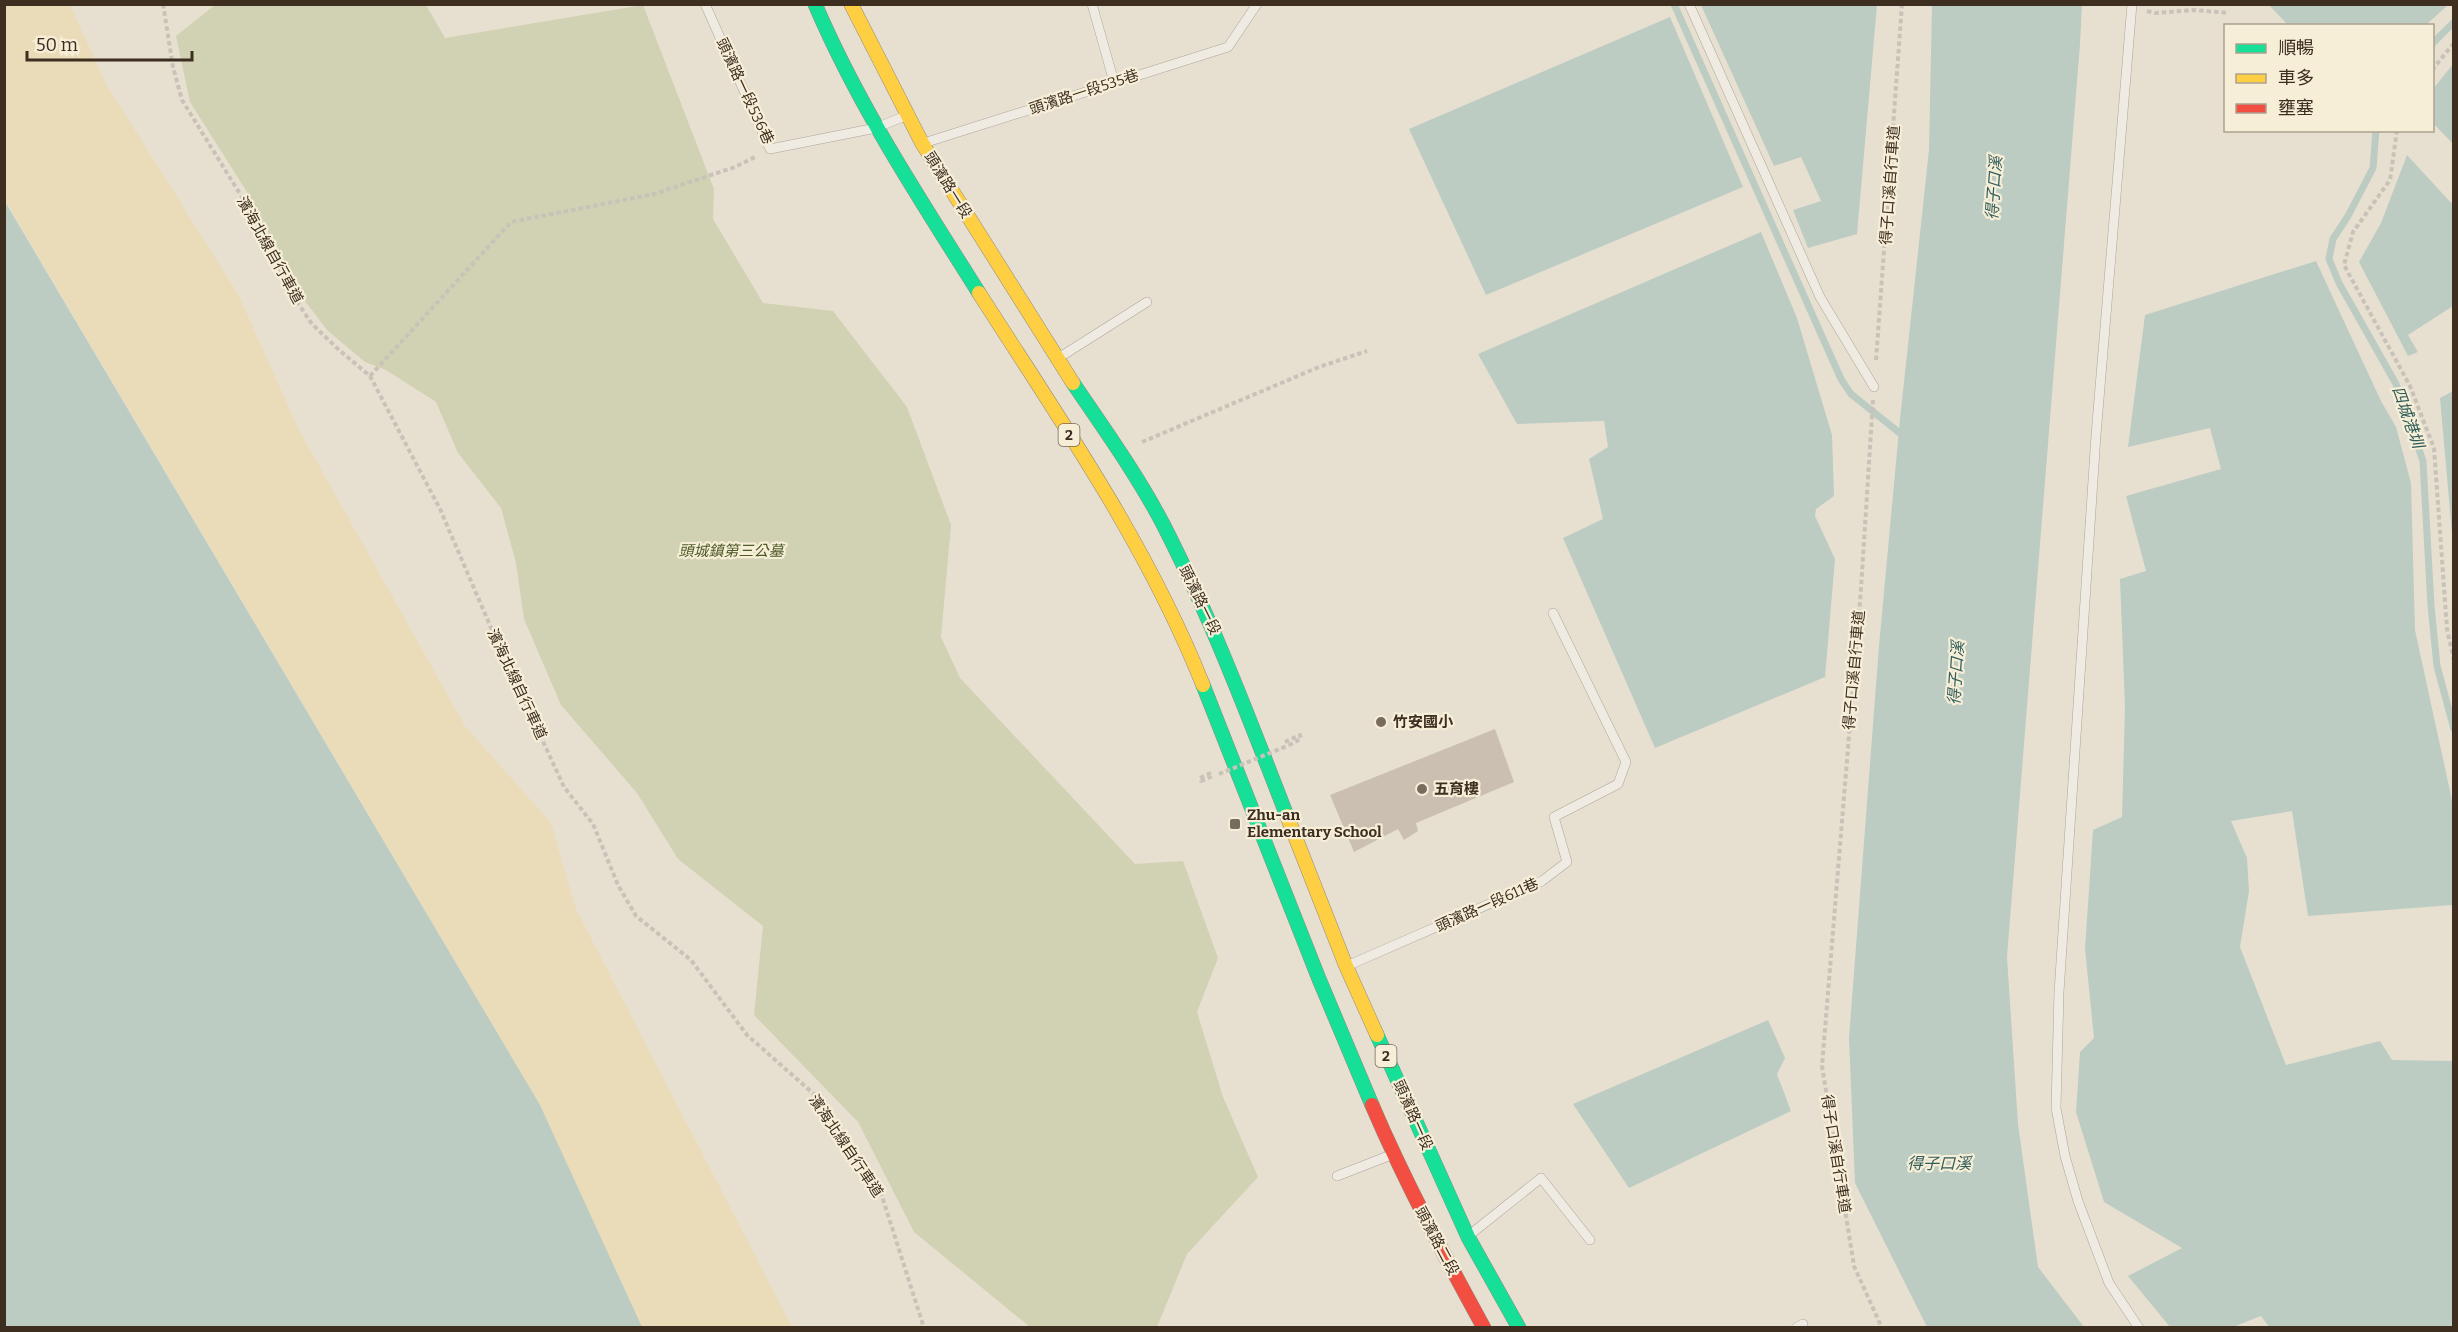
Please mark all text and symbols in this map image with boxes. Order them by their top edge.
scale bar [27,24,192,62]
legend [2224,24,2434,132]
text: 50 m [36,34,78,56]
street label: 頭濱路一段536巷 [713,35,777,147]
text: 順暢 [2278,37,2314,59]
street label: 頭濱路一段535巷 [1027,66,1141,118]
text: 車多 [2278,67,2314,89]
text: 壅塞 [2278,97,2314,119]
street label: 得子口溪自行車道 [1877,125,1903,245]
street label: 頭濱路一段 [920,148,976,222]
water label: 得子口溪 [1982,153,2006,221]
street label: 濱海北線自行車道 [233,193,307,307]
water label: 四城港圳 [2388,384,2429,452]
road number: 2 [1058,424,1080,446]
park label: 頭城鎮第三公墓 [678,542,786,560]
street label: 頭濱路一段 [1175,562,1225,638]
street label: 得子口溪自行車道 [1840,609,1868,731]
street label: 濱海北線自行車道 [483,626,551,742]
water label: 得子口溪 [1944,638,1968,706]
place label: 竹安國小 [1393,713,1454,731]
marker: 竹安國小 [1374,715,1388,729]
place label: 五育樓 [1434,780,1479,798]
marker: 五育樓 [1415,782,1429,796]
place label: Zhu-an Elementary School [1247,806,1382,841]
marker: Zhu-an Elementary School [1228,817,1242,831]
street label: 頭濱路一段611巷 [1433,874,1541,936]
road number: 2 [1376,1045,1396,1067]
street label: 頭濱路一段 [1390,1077,1436,1153]
street label: 濱海北線自行車道 [805,1091,887,1201]
street label: 得子口溪自行車道 [1818,1093,1854,1215]
water label: 得子口溪 [1907,1154,1973,1173]
street label: 頭濱路二段 [1411,1204,1463,1278]

